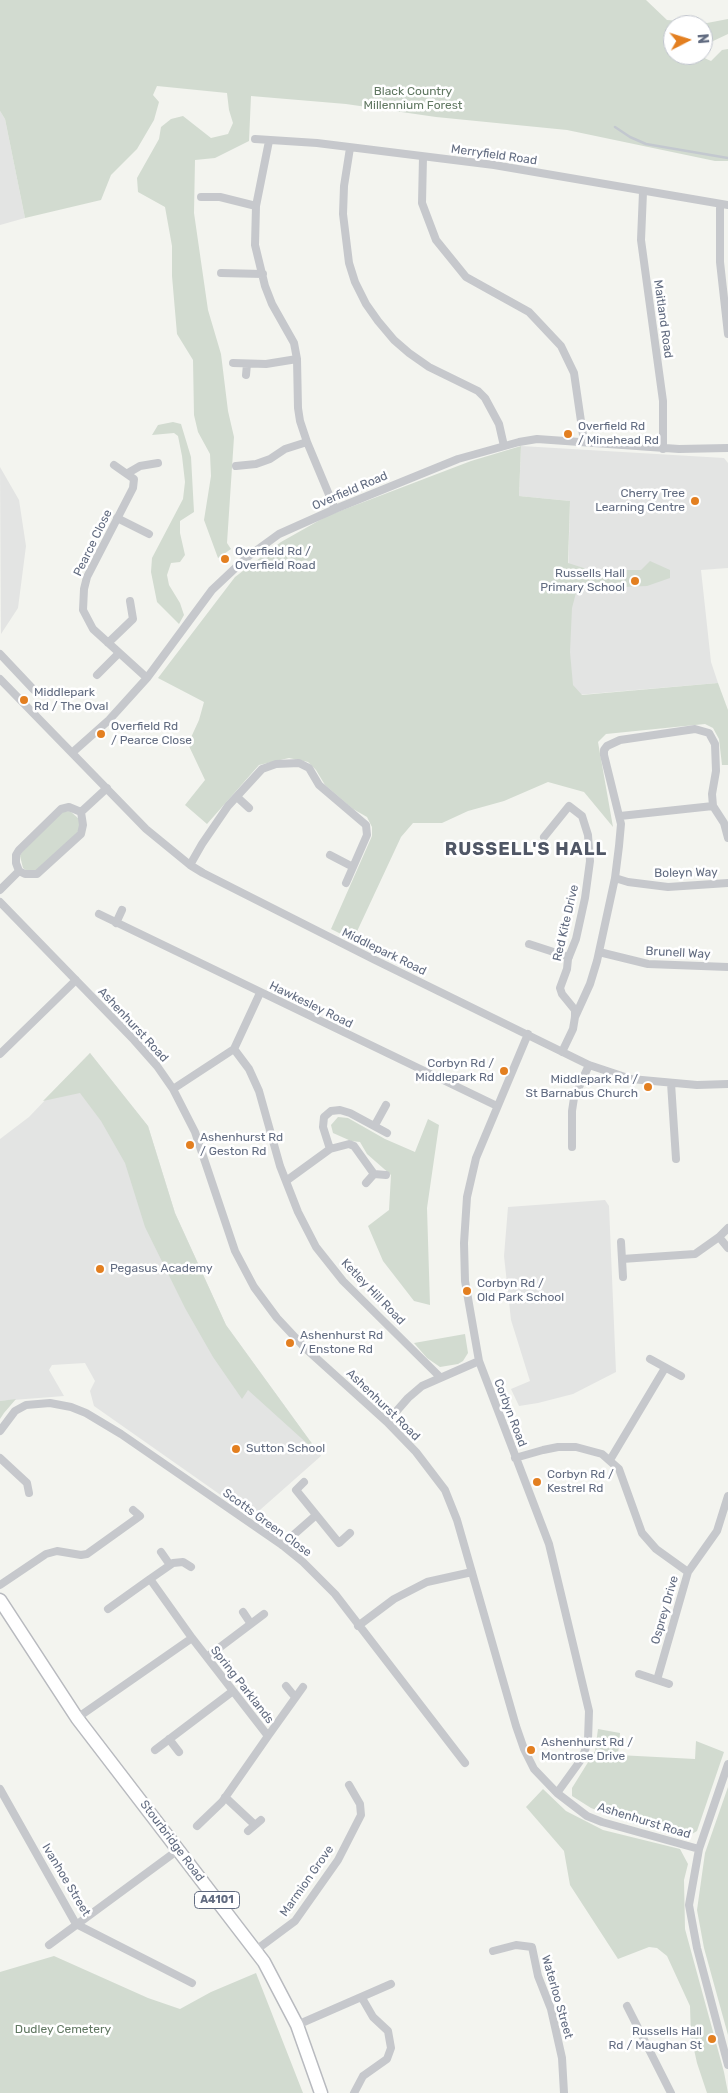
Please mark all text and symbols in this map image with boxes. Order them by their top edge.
north arrow [663,15,713,65]
text: N [694,33,711,44]
park label: Black Country Millennium Forest [364,85,462,113]
street label: Merryfield Road [450,142,538,168]
street label: Maitland Road [650,279,676,359]
place label: Overfield Rd / Minehead Rd [578,420,659,448]
marker: Overfield Rd / Minehead Rd [562,428,574,440]
street label: Overfield Road [310,469,390,513]
place label: Cherry Tree Learning Centre [595,487,685,515]
marker: Cherry Tree Learning Centre [689,495,701,507]
street label: Pearce Close [71,507,115,579]
place label: Overfield Rd / Overfield Road [235,545,316,573]
marker: Overfield Rd / Overfield Road [219,553,231,565]
place label: Russells Hall Primary School [540,567,625,595]
marker: Russells Hall Primary School [629,575,641,587]
place label: Middlepark Rd / The Oval [34,686,108,714]
marker: Middlepark Rd / The Oval [18,694,30,706]
place label: Overfield Rd / Pearce Close [111,720,192,748]
marker: Overfield Rd / Pearce Close [95,728,107,740]
district label: RUSSELL'S HALL [443,839,609,861]
street label: Boleyn Way [654,865,718,881]
street label: Red Kite Drive [550,883,582,963]
street label: Middlepark Road [339,925,429,979]
street label: Brunell Way [645,944,711,962]
street label: Hawkesley Road [267,979,355,1031]
street label: Ashenhurst Road [95,985,171,1065]
place label: Corbyn Rd / Middlepark Rd [415,1057,494,1085]
marker: Corbyn Rd / Middlepark Rd [498,1065,510,1077]
place label: Middlepark Rd / St Barnabus Church [525,1073,638,1101]
marker: Middlepark Rd / St Barnabus Church [642,1081,654,1093]
place label: Ashenhurst Rd / Geston Rd [200,1131,283,1159]
marker: Ashenhurst Rd / Geston Rd [184,1139,196,1151]
street label: Ketley Hill Road [338,1256,408,1328]
place label: Pegasus Academy [110,1262,213,1276]
marker: Pegasus Academy [94,1263,106,1275]
place label: Corbyn Rd / Old Park School [477,1277,564,1305]
marker: Corbyn Rd / Old Park School [461,1285,473,1297]
place label: Ashenhurst Rd / Enstone Rd [300,1329,383,1357]
marker: Ashenhurst Rd / Enstone Rd [284,1337,296,1349]
street label: Ashenhurst Road [343,1366,423,1444]
street label: Corbyn Road [490,1377,530,1449]
place label: Sutton School [246,1442,325,1456]
marker: Sutton School [230,1443,242,1455]
place label: Corbyn Rd / Kestrel Rd [547,1468,614,1496]
marker: Corbyn Rd / Kestrel Rd [531,1476,543,1488]
street label: Scotts Green Close [220,1486,314,1560]
street label: Osprey Drive [648,1574,682,1646]
street label: Spring Parklands [207,1643,277,1727]
place label: Ashenhurst Rd / Montrose Drive [541,1736,633,1764]
marker: Ashenhurst Rd / Montrose Drive [525,1744,537,1756]
street label: Stourbridge Road [137,1798,207,1884]
street label: Ashenhurst Road [596,1800,692,1842]
street label: Ivanhoe Street [39,1841,93,1919]
street label: Marmion Grove [277,1843,337,1919]
road number: A4101 [194,1892,240,1908]
street label: Waterloo Street [538,1954,576,2040]
park label: Dudley Cemetery [15,2023,111,2037]
place label: Russells Hall Rd / Maughan St [609,2025,702,2053]
marker: Russells Hall Rd / Maughan St [706,2033,718,2045]

